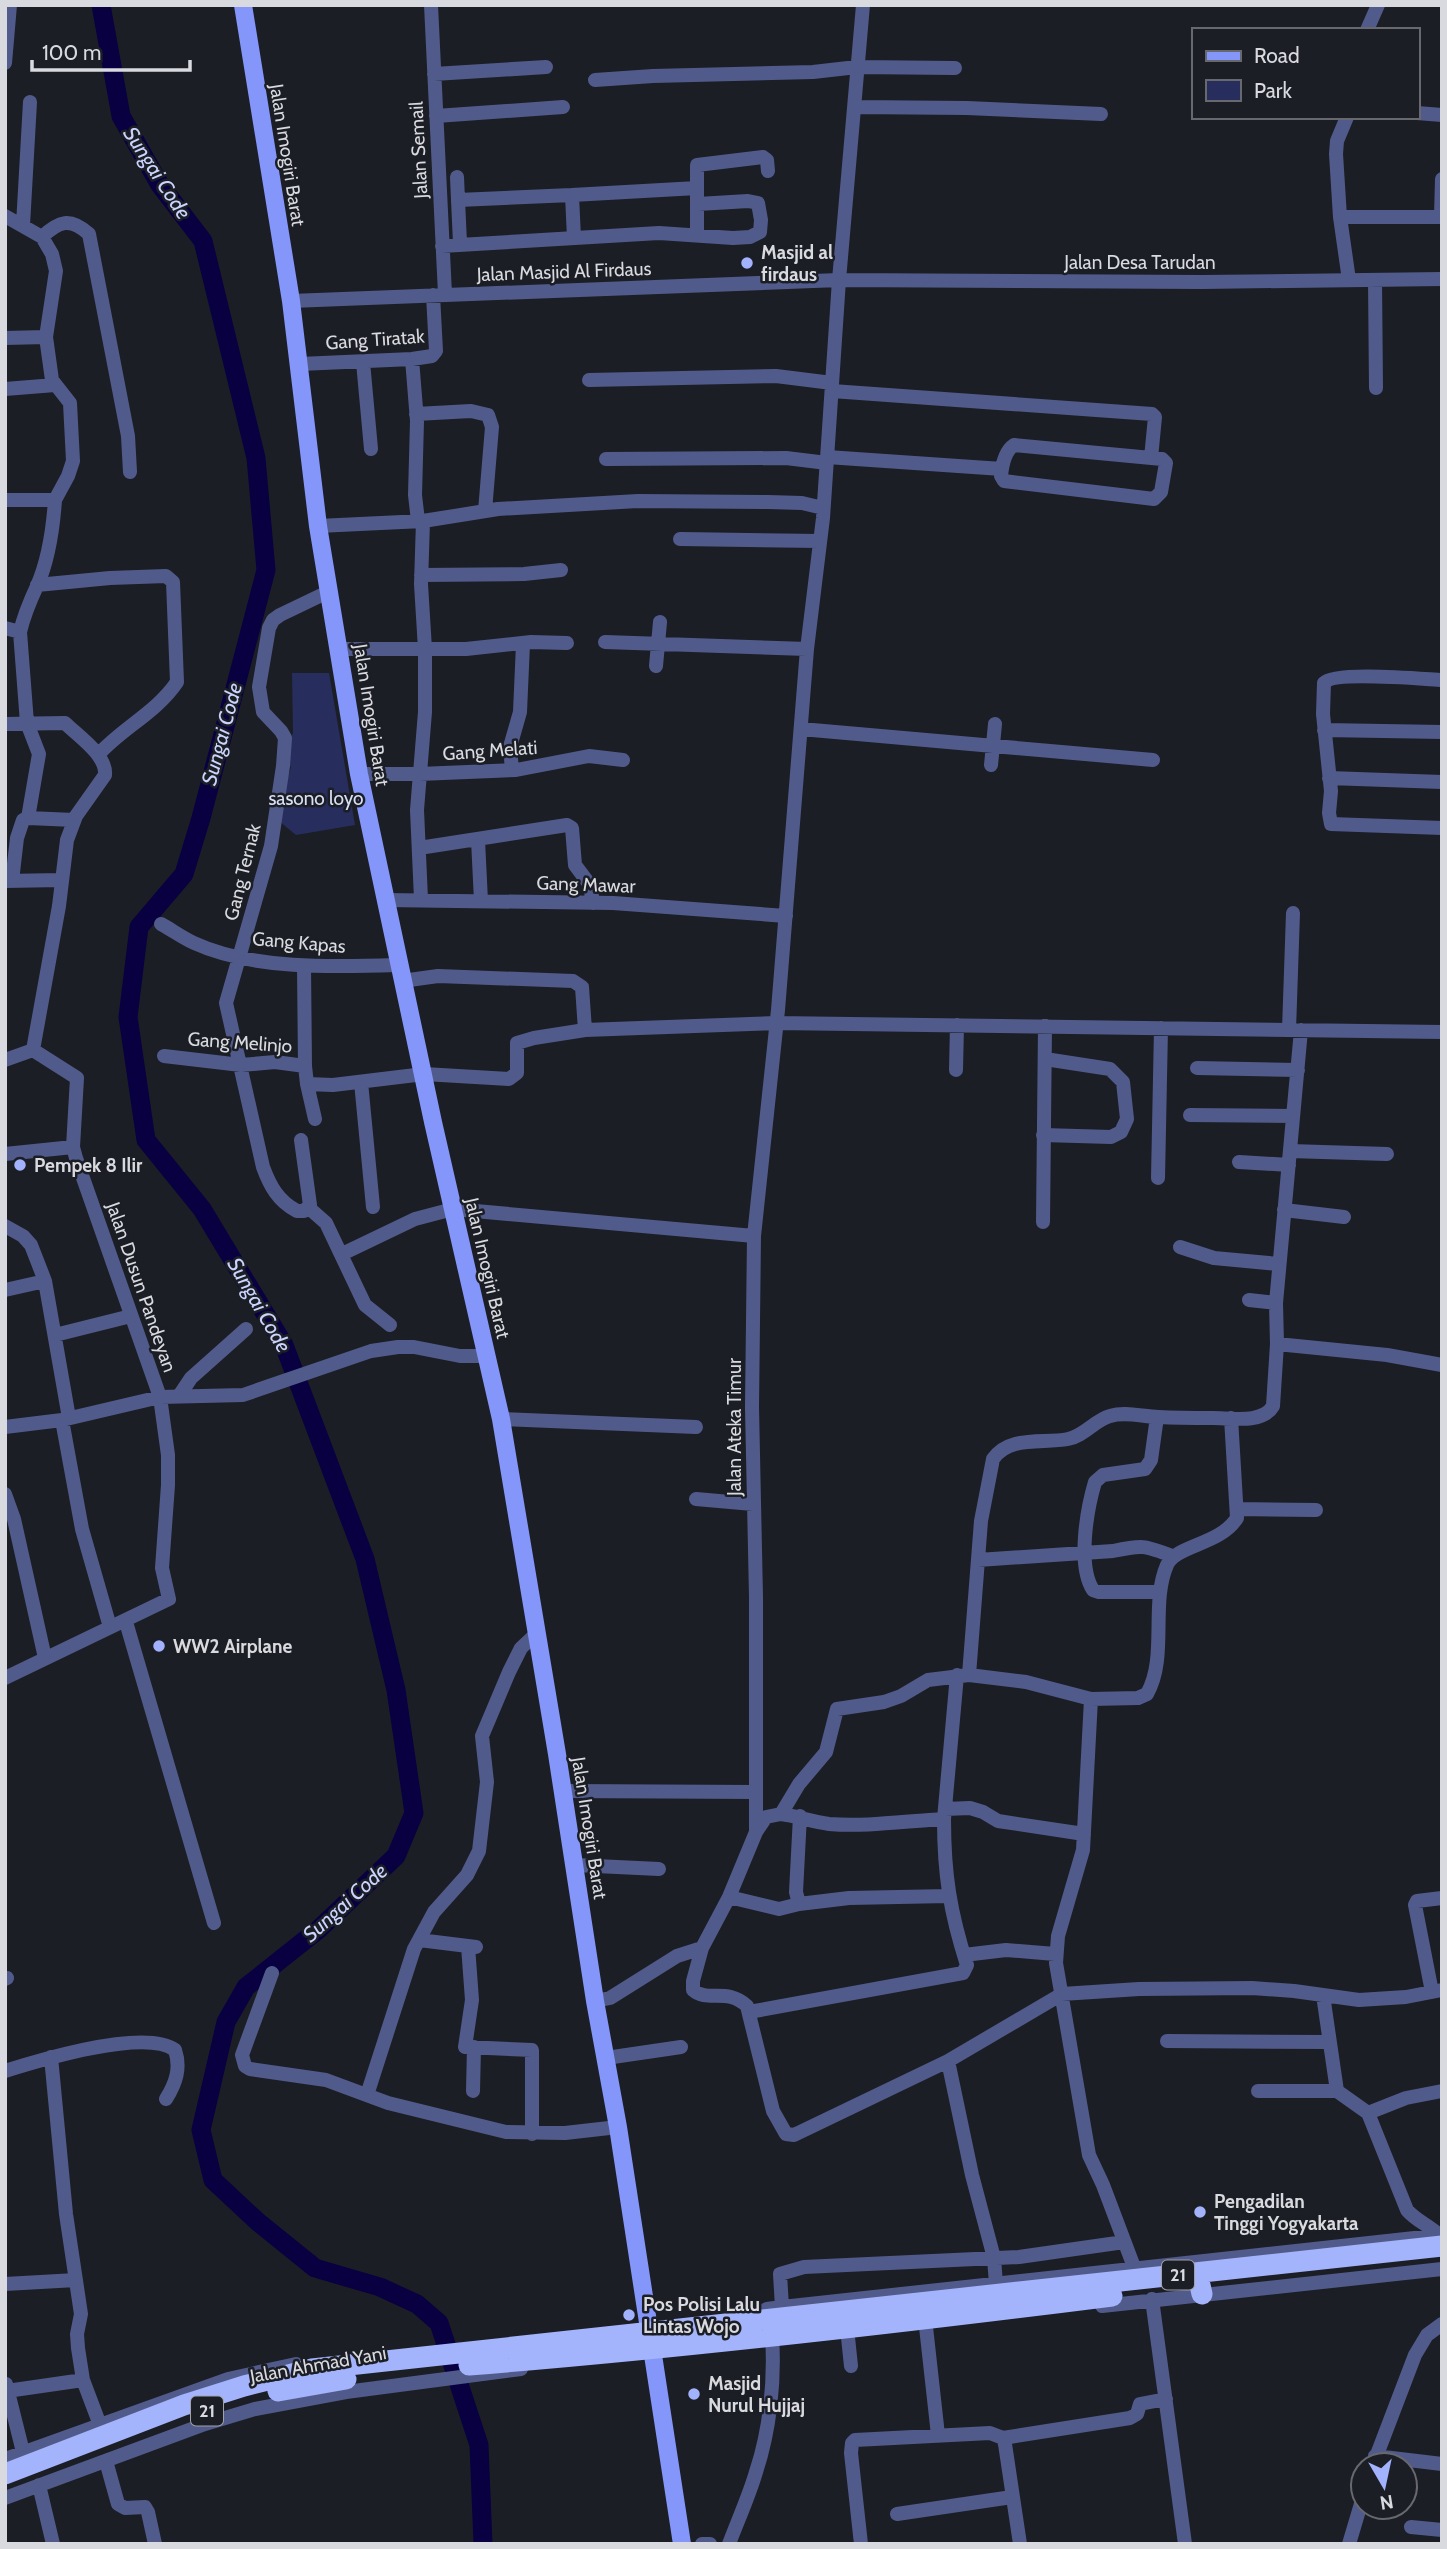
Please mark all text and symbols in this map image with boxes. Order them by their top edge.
scale bar [32,28,189,72]
legend [1192,28,1419,119]
text: 100 m [42,40,101,65]
text: Road [1254,43,1300,68]
text: Park [1254,78,1292,103]
street label: Jalan Imogiri Barat [265,81,310,229]
street label: Jalan Semail [404,100,433,200]
water label: Sungai Code [118,122,197,224]
place label: Masjid al firdaus [761,241,833,286]
street label: Jalan Desa Tarudan [1063,251,1216,274]
marker: Masjid al firdaus [739,255,755,271]
street label: Jalan Masjid Al Firdaus [475,257,652,286]
street label: Gang Tiratak [325,325,426,354]
street label: Jalan Imogiri Barat [349,641,394,789]
water label: Sungai Code [196,680,247,788]
street label: Gang Melati [442,736,538,765]
park label: sasono loyo [268,787,364,810]
street label: Gang Ternak [219,821,266,923]
street label: Gang Mawar [536,871,636,898]
street label: Gang Kapas [251,927,347,958]
street label: Gang Melinjo [187,1027,293,1058]
place label: Pempek 8 Ilir [34,1154,143,1177]
marker: Pempek 8 Ilir [12,1157,28,1173]
street label: Jalan Imogiri Barat [460,1194,515,1341]
street label: Jalan Dusun Pandeyan [101,1198,181,1375]
water label: Sungai Code [222,1253,297,1357]
street label: Jalan Ateka Timur [723,1358,746,1497]
place label: WW2 Airplane [173,1635,292,1658]
marker: WW2 Airplane [151,1638,167,1654]
street label: Jalan Imogiri Barat [567,1754,612,1902]
water label: Sungai Code [297,1858,392,1947]
place label: Pengadilan Tinggi Yogyakarta [1214,2190,1359,2235]
marker: Pengadilan Tinggi Yogyakarta [1192,2204,1208,2220]
road number: 21 [1162,2260,1194,2290]
place label: Pos Polisi Lalu Lintas Wojo [643,2293,760,2338]
marker: Pos Polisi Lalu Lintas Wojo [621,2307,637,2323]
street label: Jalan Ahmad Yani [247,2341,388,2388]
place label: Masjid Nurul Hujjaj [708,2372,805,2417]
marker: Masjid Nurul Hujjaj [686,2386,702,2402]
road number: 21 [191,2396,223,2426]
north arrow [1349,2451,1419,2521]
text: N [1378,2490,1395,2515]

